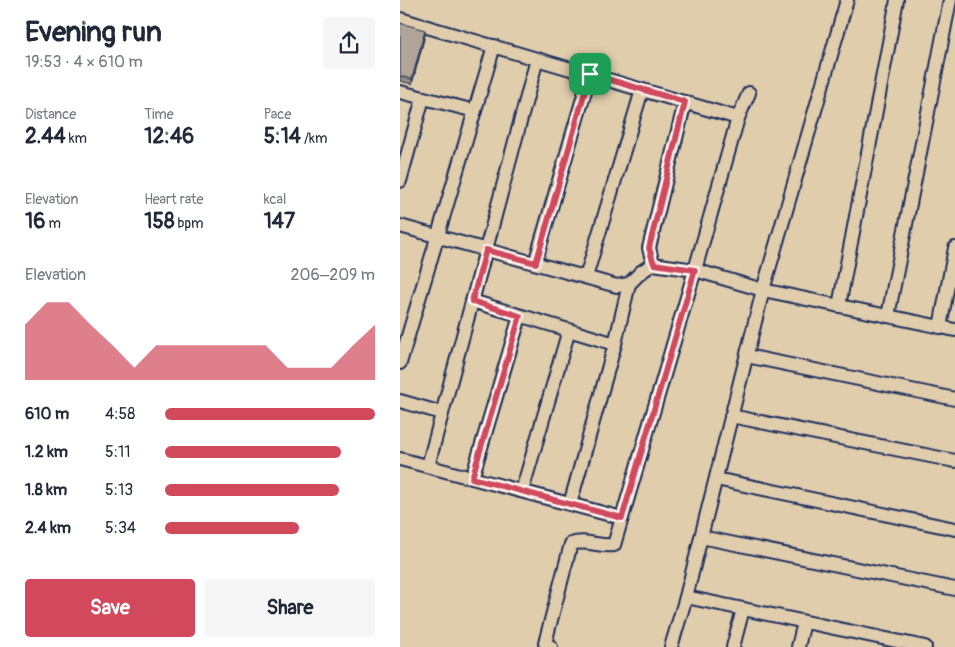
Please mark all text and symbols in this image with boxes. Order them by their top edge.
text: Evening run [25,15,162,50]
button: share [323,17,375,69]
text: 19:53 · 4 × 610 m [25,52,143,72]
pin [569,53,611,95]
icon: arrive [576,60,604,88]
text: Distance [25,106,76,123]
text: Time [144,106,174,123]
text: Pace [264,106,291,123]
text: 2.44 [25,123,66,150]
text: 12:46 [144,123,194,150]
text: 5:14 [264,123,301,150]
text: km [66,130,87,147]
text: /km [301,130,327,147]
text: Elevation [25,191,78,208]
text: Heart rate [144,191,203,208]
text: kcal [264,191,286,208]
text: 16 [25,208,45,235]
text: 158 [144,208,175,235]
text: 147 [264,208,295,235]
text: m [45,215,61,232]
text: bpm [175,215,203,232]
text: Elevation [25,265,86,285]
text: 206–209 m [291,265,375,285]
text: 610 m [25,404,69,424]
text: 4:58 [105,404,135,424]
text: 1.2 km [25,442,68,462]
text: 5:11 [105,442,130,462]
text: 1.8 km [25,480,67,500]
text: 5:13 [105,480,133,500]
text: 2.4 km [25,518,71,538]
text: 5:34 [105,518,136,538]
button: Save [25,579,195,637]
button: Share [205,579,375,637]

